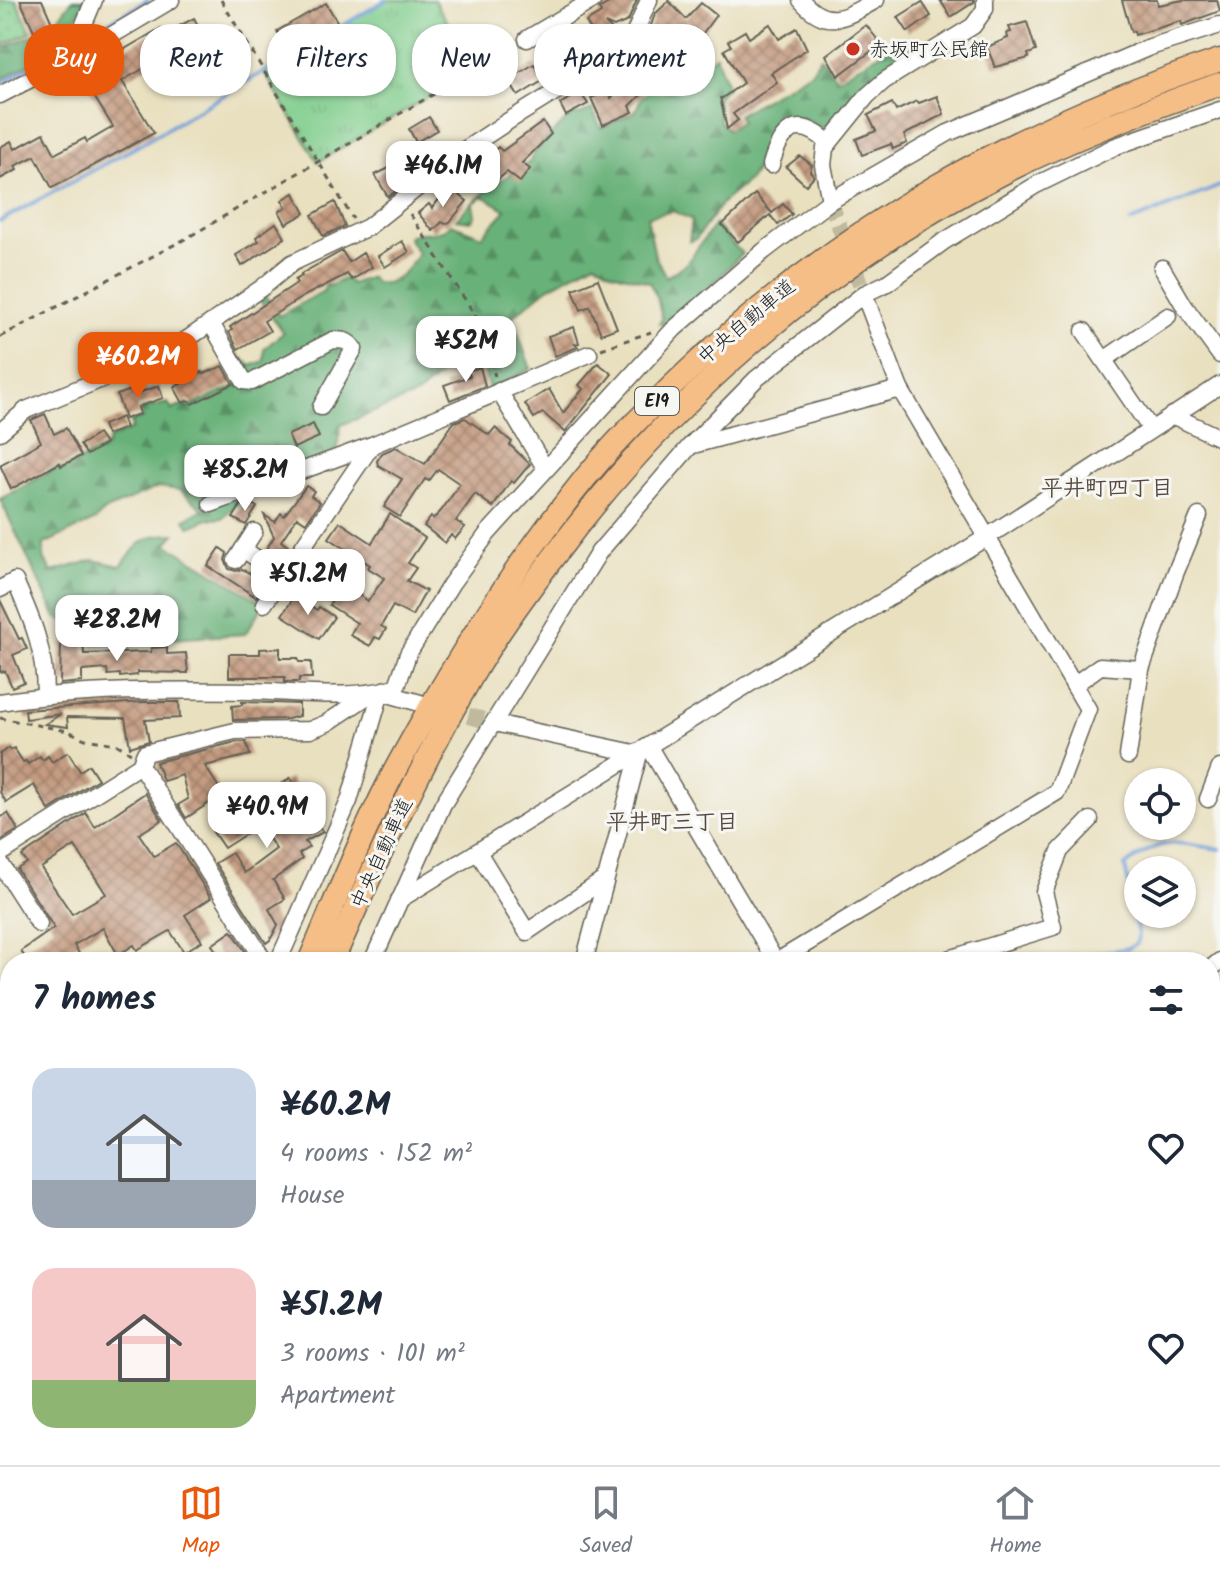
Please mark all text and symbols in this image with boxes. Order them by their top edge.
chip: Buy [24,24,124,96]
chip: Rent [140,24,251,96]
chip: Filters [267,24,396,96]
chip: New [412,24,518,96]
chip: Apartment [534,24,715,96]
place label: 赤坂町公民館 [869,35,989,67]
marker: 赤坂町公民館 [844,40,862,58]
pin: ¥46.1M [378,141,508,209]
text: ¥46.1M [404,146,482,188]
street label: 中央自動車道 [691,272,804,373]
pin: ¥52M [419,316,513,384]
text: ¥52M [434,321,498,363]
pin: ¥60.2M [73,332,203,400]
text: ¥60.2M [96,337,180,379]
road number: E19 [635,387,679,415]
pin: ¥85.2M [180,445,310,513]
text: ¥85.2M [202,450,288,492]
district label: 平井町四丁目 [1041,472,1173,507]
pin: ¥51.2M [243,549,373,617]
text: ¥51.2M [269,554,347,596]
pin: ¥28.2M [52,595,182,663]
text: ¥28.2M [73,600,161,642]
map controls [1124,768,1196,928]
button: locate [1124,768,1196,840]
pin: ¥40.9M [202,782,332,850]
text: ¥40.9M [226,787,308,829]
street label: 中央自動車道 [343,793,423,915]
district label: 平井町三丁目 [606,806,738,841]
button: layers [1124,856,1196,928]
text: 7 homes [32,973,156,1027]
icon: filters [1144,978,1188,1022]
text: ¥60.2M [280,1079,390,1133]
icon: home [96,1100,192,1196]
icon: heart [1144,1126,1188,1170]
text: 4 rooms · 152 m² [280,1133,472,1175]
text: House [280,1175,344,1217]
text: ¥51.2M [280,1279,382,1333]
icon: home [96,1300,192,1396]
icon: heart [1144,1326,1188,1370]
text: 3 rooms · 101 m² [280,1333,465,1375]
text: Apartment [280,1375,395,1417]
tab: Map [179,1481,223,1564]
tab: Saved [580,1481,632,1564]
tab: Home [989,1481,1041,1564]

